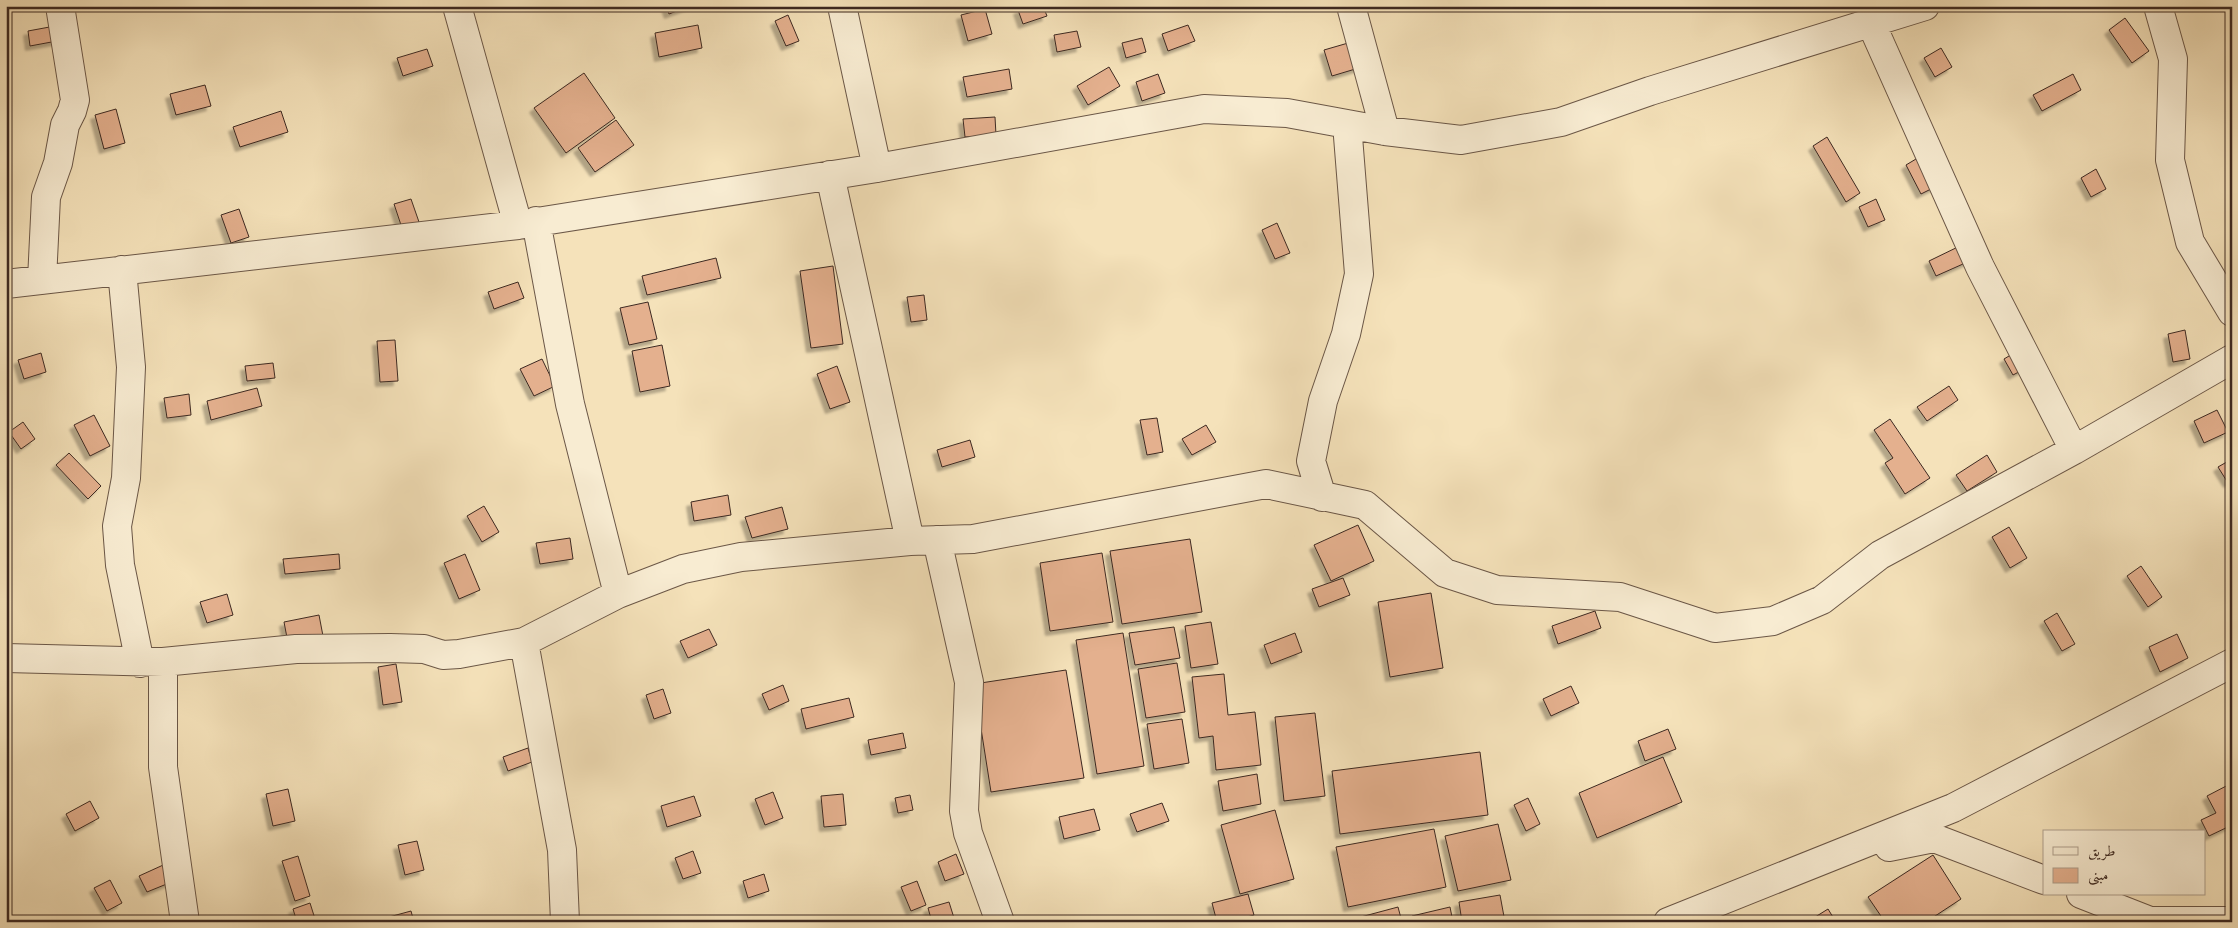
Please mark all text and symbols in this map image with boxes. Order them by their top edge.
legend [2043,830,2206,896]
text: طريق [2088,841,2115,861]
text: مبنى [2088,865,2108,886]

